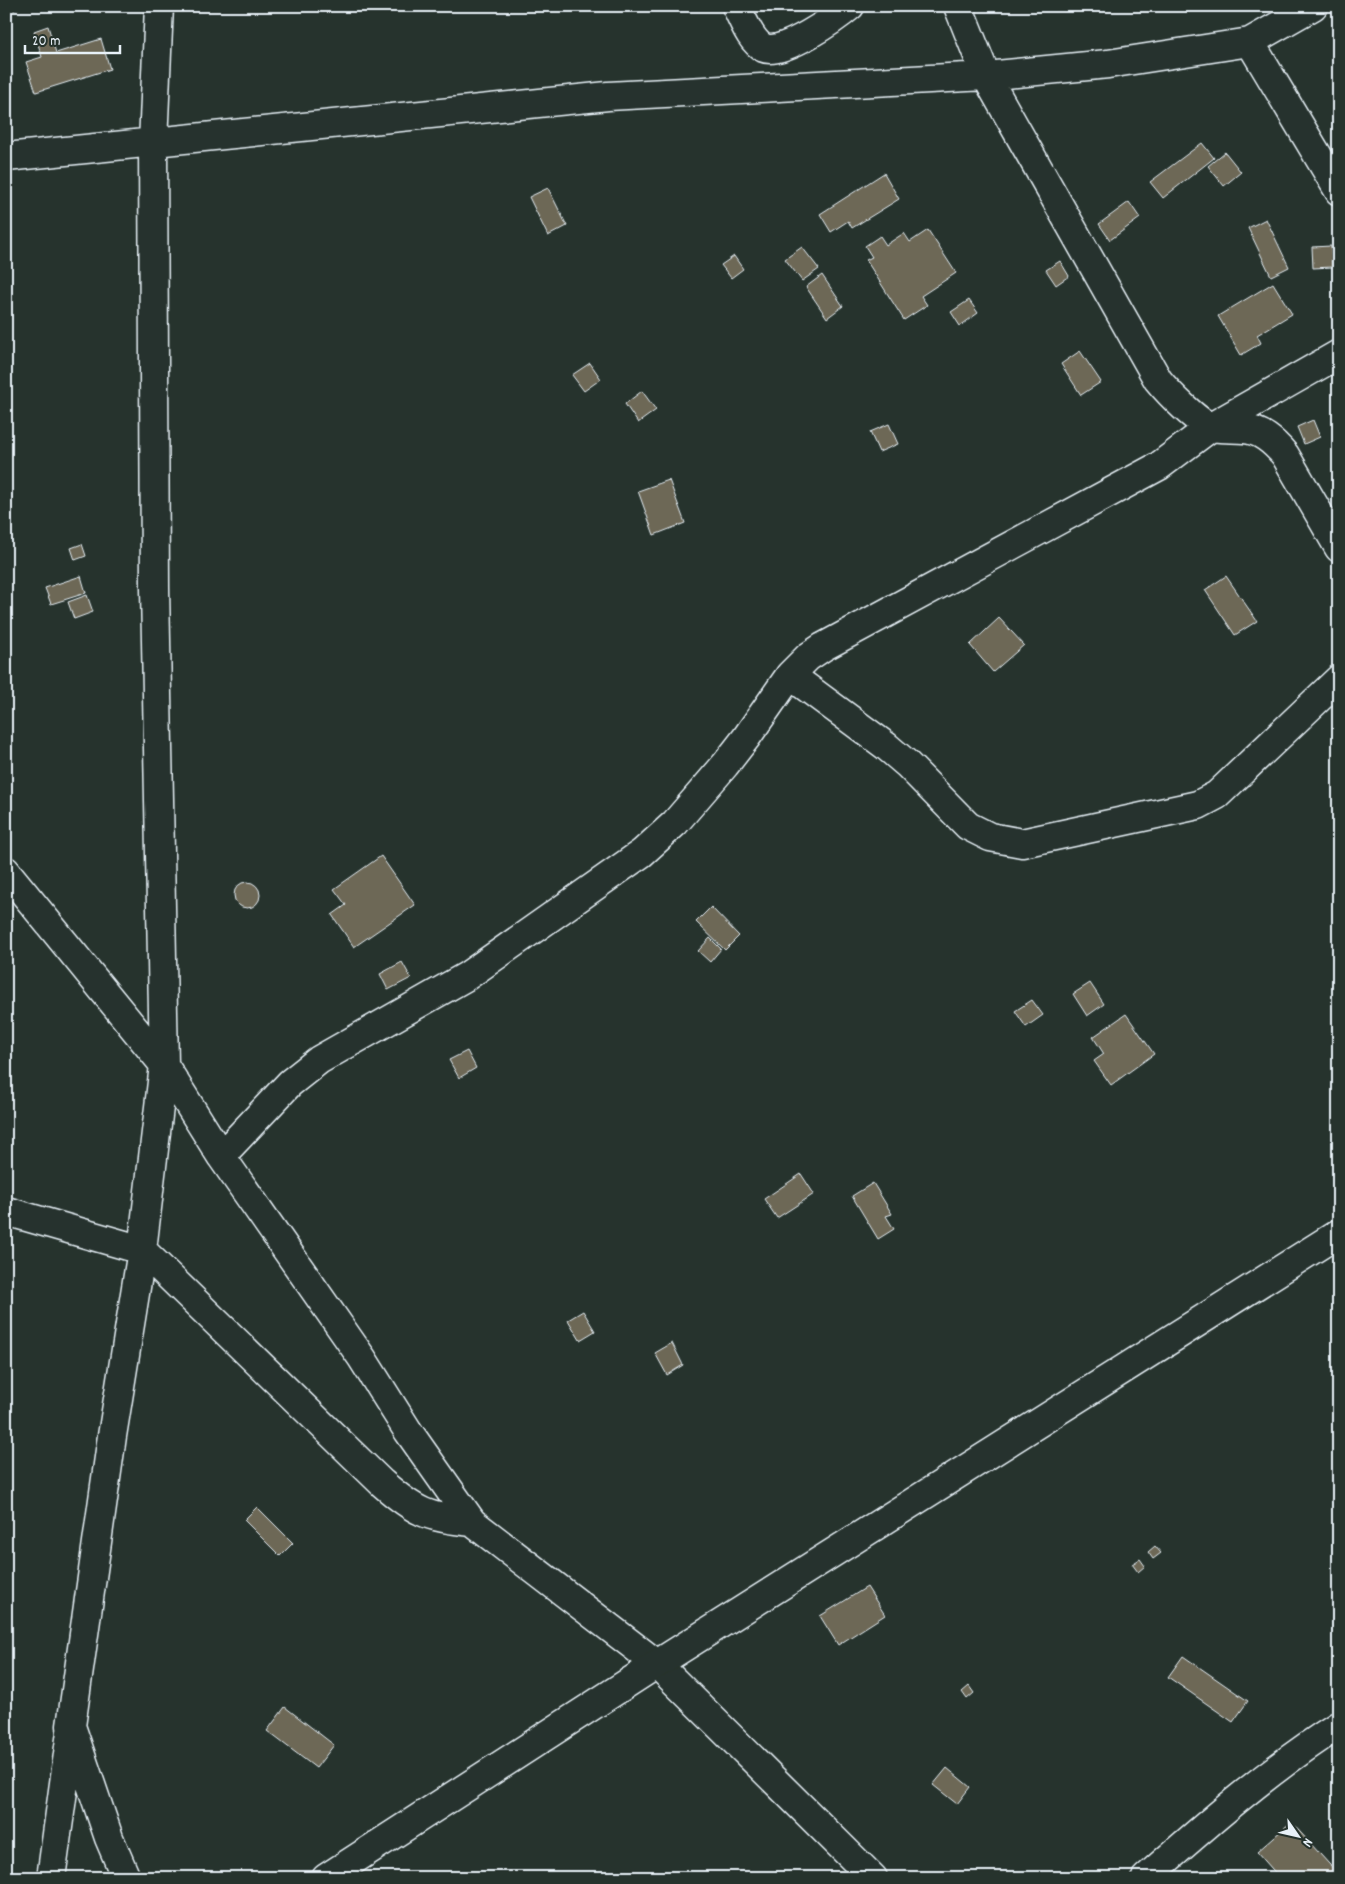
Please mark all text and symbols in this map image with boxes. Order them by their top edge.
scale bar [25,22,120,54]
text: 20 m [32,31,60,53]
north arrow [1272,1812,1322,1862]
text: N [1297,1834,1317,1851]

